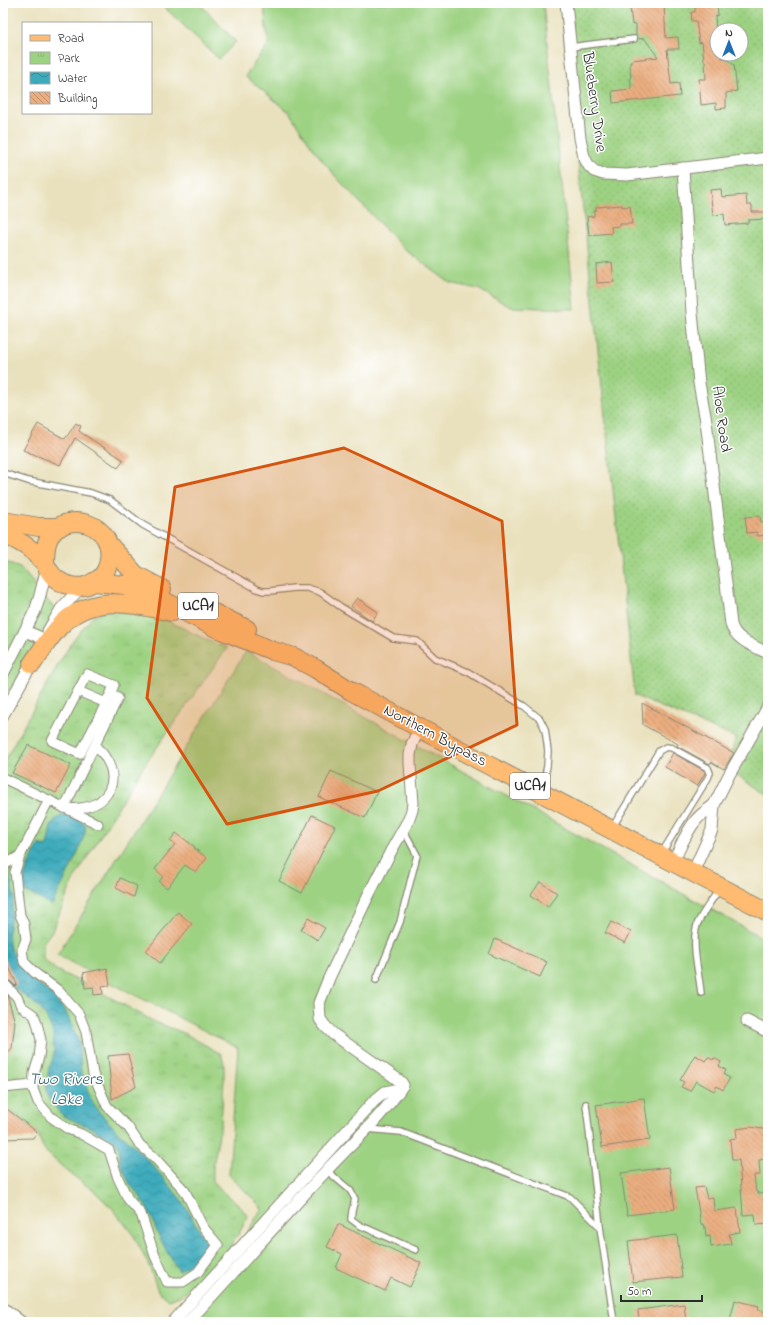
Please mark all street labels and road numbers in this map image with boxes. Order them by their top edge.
street label: Blueberry Drive [575,50,613,154]
street label: Aloe Road [704,384,738,454]
road number: UCA1 [178,593,218,619]
street label: Northern Bypass [379,699,491,773]
road number: UCA1 [510,773,550,799]

